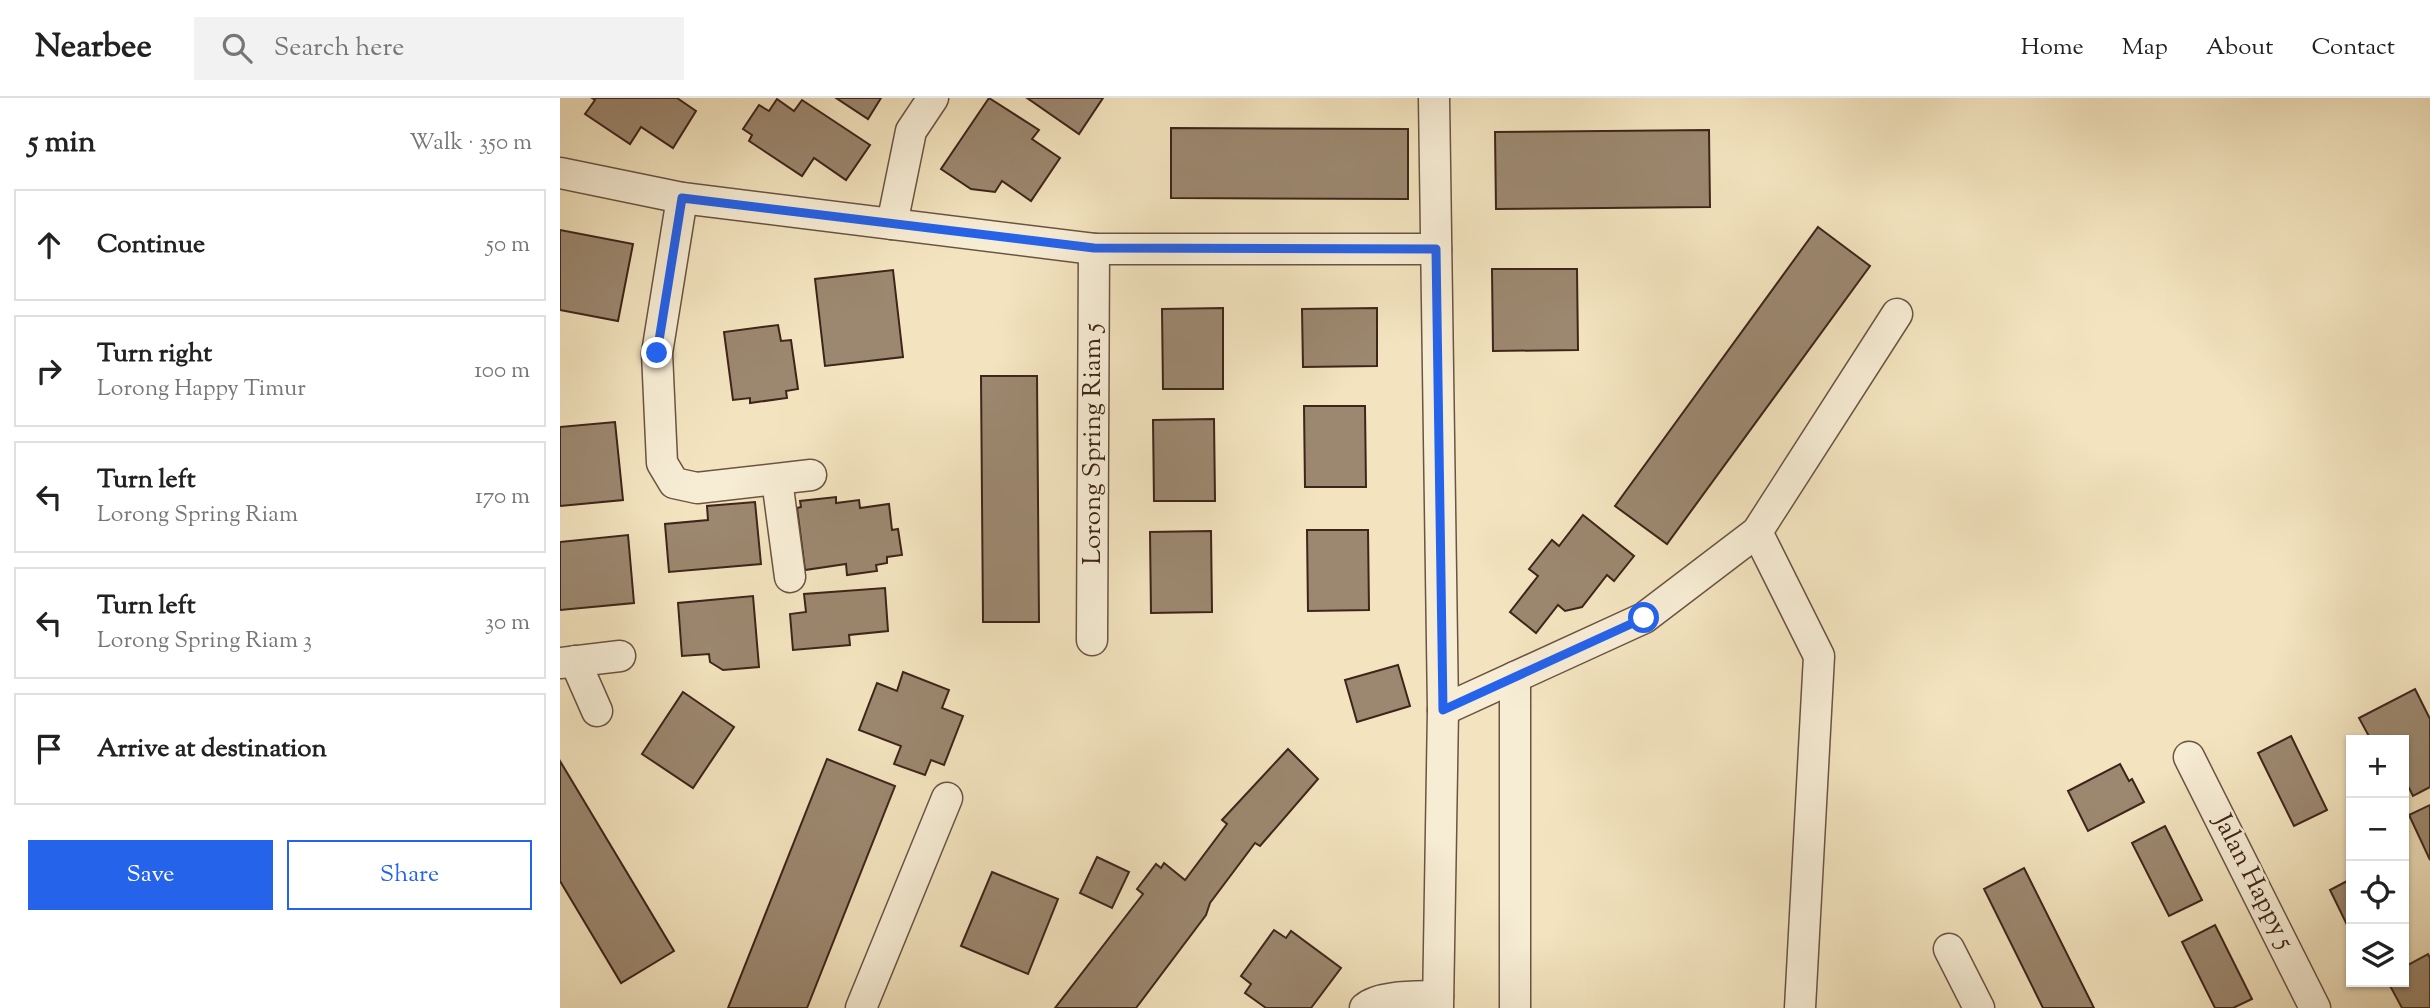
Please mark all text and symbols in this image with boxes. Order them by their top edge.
search box [194,17,684,80]
text: Nearbee [35,24,152,72]
icon: search [218,29,256,67]
text: Search here [274,30,404,67]
text: Home [2021,31,2084,65]
text: Map [2122,31,2168,65]
text: About [2206,31,2273,65]
text: Contact [2311,31,2395,65]
text: 5 min [28,122,96,165]
text: Walk · 350 m [409,127,532,160]
icon: ahead [30,226,68,264]
text: Continue [97,227,205,264]
text: 50 m [486,229,530,262]
street label: Lorong Spring Riam 5 [1075,323,1112,565]
text: Turn right [97,336,212,373]
route end [641,337,672,368]
icon: right [30,352,68,390]
text: 100 m [474,355,530,388]
text: Lorong Happy Timur [97,373,306,406]
text: Turn left [97,462,196,499]
icon: left [30,478,68,516]
text: 170 m [475,481,530,514]
text: Lorong Spring Riam [97,499,298,532]
text: Turn left [97,588,196,625]
route start [1628,602,1659,633]
icon: left [30,604,68,642]
text: 30 m [485,607,530,640]
text: Lorong Spring Riam 3 [97,625,312,658]
icon: arrive [30,730,68,768]
text: Arrive at destination [97,731,327,768]
map controls [2346,735,2409,987]
button: + [2346,735,2409,798]
button: − [2346,798,2409,861]
street label: Jalan Happy 5 [2202,806,2303,956]
button: Save [28,840,273,910]
button: Share [287,840,532,910]
button: locate [2346,861,2409,924]
button: layers [2346,924,2409,987]

